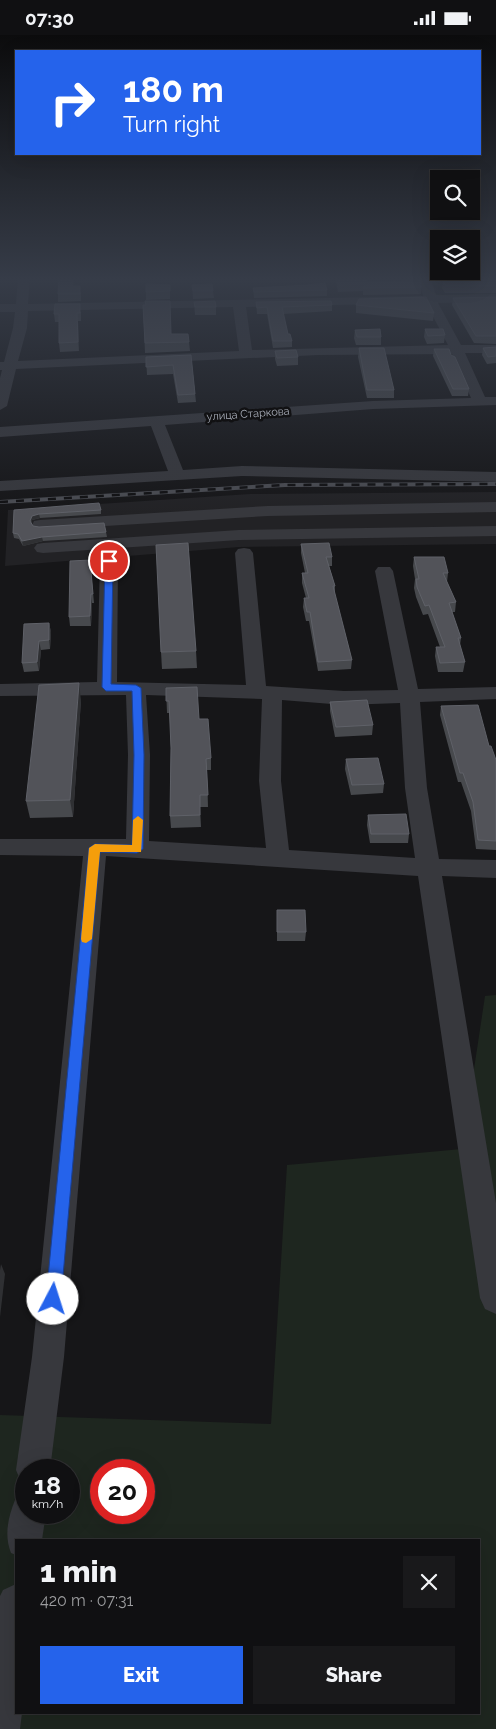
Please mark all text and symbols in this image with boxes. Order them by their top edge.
text: 07:30 [25,7,74,29]
text: 180 m [123,69,224,110]
icon: right [40,70,105,135]
text: Turn right [123,111,220,137]
map controls [430,170,480,280]
button: search [430,170,480,220]
button: layers [430,230,480,280]
street label: улица Старкова [206,405,290,423]
pin [88,540,130,582]
icon: arrive [95,547,123,575]
position arrow [26,1272,78,1324]
speed limit sign: 20 [90,1459,155,1524]
text: 18 [34,1470,61,1500]
text: km/h [32,1497,63,1511]
text: 1 min [40,1554,117,1589]
button: close [403,1556,455,1608]
text: 420 m · 07:31 [40,1591,133,1610]
button: Exit [40,1646,243,1704]
button: Share [253,1646,455,1704]

